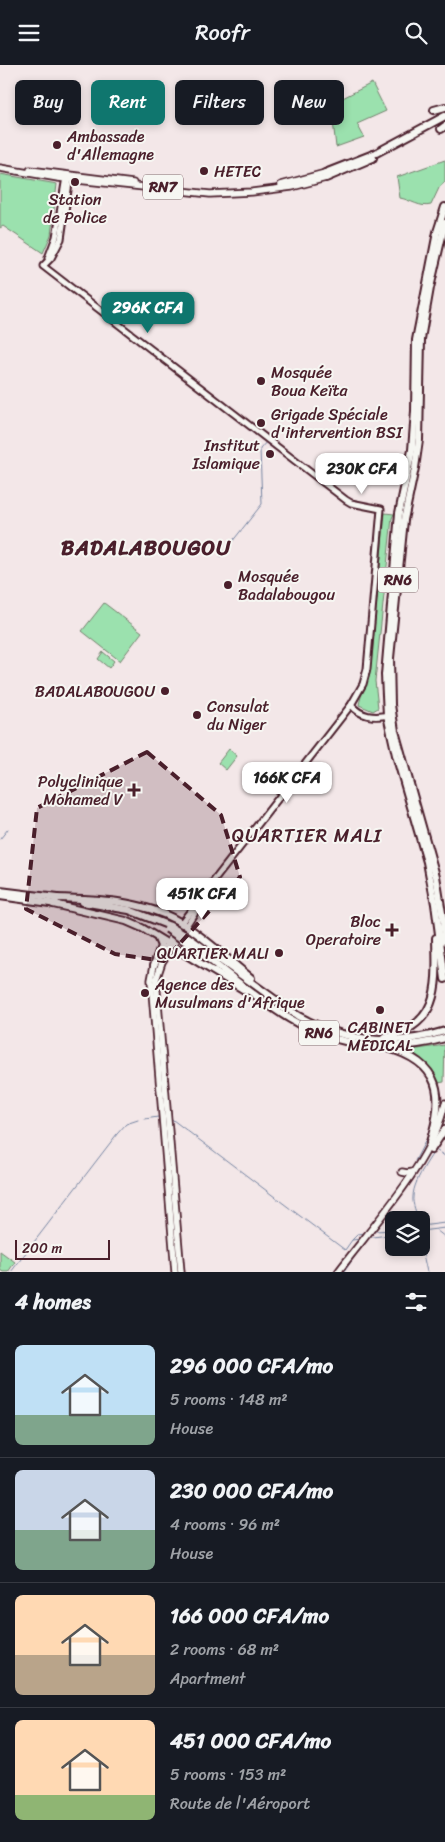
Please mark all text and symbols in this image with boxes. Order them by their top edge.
text: Roofr [195,13,250,52]
icon: menu [15,19,43,47]
icon: search [402,19,430,47]
chip: Buy [15,80,81,125]
chip: Rent [91,80,165,125]
chip: Filters [175,80,264,125]
chip: New [274,80,344,125]
place label: Ambassade d'Allemagne [66,122,154,169]
marker: Ambassade d'Allemagne [51,139,63,151]
place label: HETEC [214,157,262,186]
marker: HETEC [198,165,210,177]
road number: RN7 [143,175,183,199]
marker: Station de Police [69,176,81,188]
place label: Station de Police [43,185,107,232]
pin: 296K CFA [96,291,200,334]
text: 296K CFA [112,293,184,322]
place label: Mosquée Boua Keïta [271,358,348,405]
marker: Mosquée Boua Keïta [255,375,267,387]
place label: Grigade Spéciale d'intervention BSI [271,400,404,447]
marker: Grigade Spéciale d'intervention BSI [255,417,267,429]
place label: Institut Islamique [191,431,260,478]
marker: Institut Islamique [264,448,276,460]
pin: 230K CFA [310,453,414,495]
text: 230K CFA [326,454,398,483]
district label: BADALABOUGOU [61,529,231,567]
place label: Mosquée Badalabougou [238,562,335,609]
road number: RN6 [378,567,418,593]
marker: Mosquée Badalabougou [222,579,234,591]
place label: BADALABOUGOU [35,677,155,706]
marker: BADALABOUGOU [159,685,171,697]
place label: Consulat du Niger [207,692,269,739]
marker: Consulat du Niger [191,709,203,721]
pin: 166K CFA [235,761,339,804]
text: 166K CFA [253,763,321,792]
place label: Polyclinique Mohamed V [38,767,123,814]
marker: Polyclinique Mohamed V [127,783,141,797]
district label: QUARTIER MALI [232,819,383,852]
pin: 451K CFA [150,877,254,920]
text: 451K CFA [167,879,237,908]
place label: Bloc Operatoire [306,907,381,954]
marker: Bloc Operatoire [385,923,399,937]
place label: QUARTIER MALI [157,939,269,968]
marker: QUARTIER MALI [273,947,285,959]
place label: Agence des Musulmans d'Afrique [154,970,305,1017]
marker: Agence des Musulmans d'Afrique [139,987,151,999]
marker: CABINET MÉDICAL [374,1004,386,1016]
place label: CABINET MÉDICAL [347,1013,413,1060]
road number: RN6 [299,1021,339,1045]
map controls [385,1211,430,1256]
button: layers [385,1211,430,1256]
text: 200 m [22,1236,62,1261]
scale bar [15,1237,110,1260]
text: 4 homes [15,1283,91,1321]
icon: filters [402,1288,430,1316]
text: 296 000 CFA/mo [170,1347,333,1385]
icon: home [55,1365,115,1425]
text: 5 rooms · 148 m² [170,1385,287,1414]
text: House [170,1414,213,1443]
text: 230 000 CFA/mo [170,1472,333,1510]
icon: home [55,1490,115,1550]
text: 4 rooms · 96 m² [170,1510,280,1539]
text: House [170,1539,213,1568]
text: 166 000 CFA/mo [170,1597,329,1635]
icon: home [55,1615,115,1675]
text: 2 rooms · 68 m² [170,1635,279,1664]
text: Apartment [170,1664,246,1693]
text: 451 000 CFA/mo [170,1722,331,1760]
icon: home [55,1740,115,1800]
text: 5 rooms · 153 m² [170,1760,286,1789]
text: Route de l'Aéroport [170,1789,310,1818]

